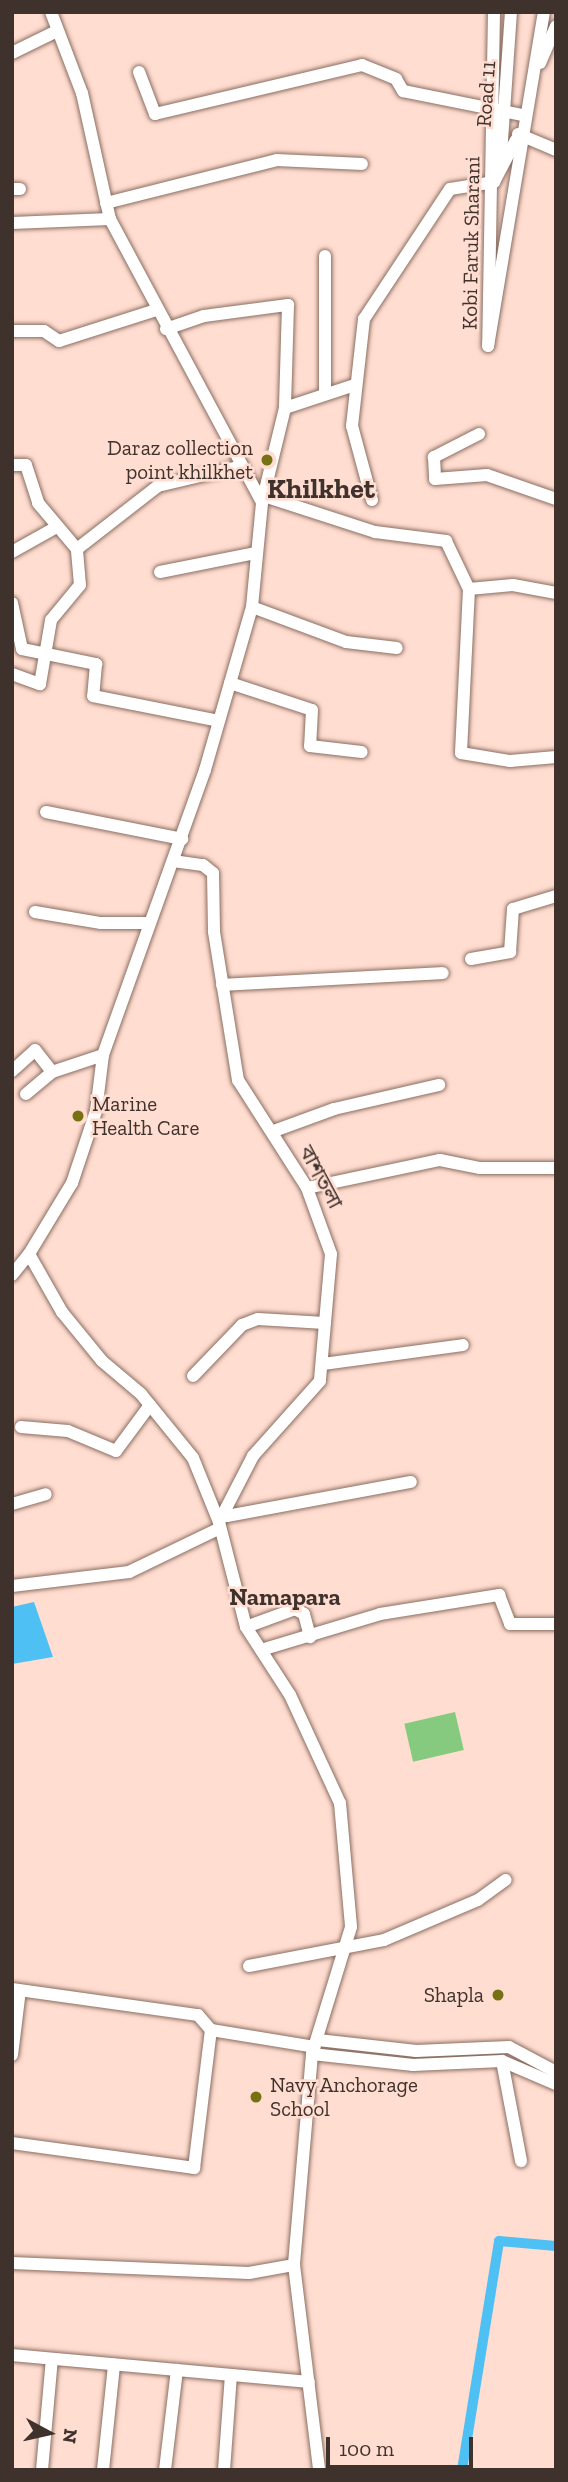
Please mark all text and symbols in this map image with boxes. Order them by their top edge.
street label: Road 11 [471,60,501,128]
street label: Kobi Faruk Sharani [457,156,485,330]
place label: Daraz collection point khilkhet [107,435,253,485]
marker: Daraz collection point khilkhet [259,452,275,468]
district label: Khilkhet [267,472,375,506]
place label: Marine Health Care [92,1091,200,1141]
marker: Marine Health Care [70,1108,86,1124]
street label: বাশতলা [294,1141,348,1213]
district label: Namapara [229,1583,341,1611]
place label: Shapla [424,1982,484,2008]
marker: Shapla [490,1987,506,2003]
place label: Navy Anchorage School [270,2072,419,2122]
marker: Navy Anchorage School [248,2089,264,2105]
north arrow [14,2398,84,2468]
scale bar [330,2422,477,2466]
text: N [58,2427,83,2445]
text: 100 m [339,2436,394,2461]

